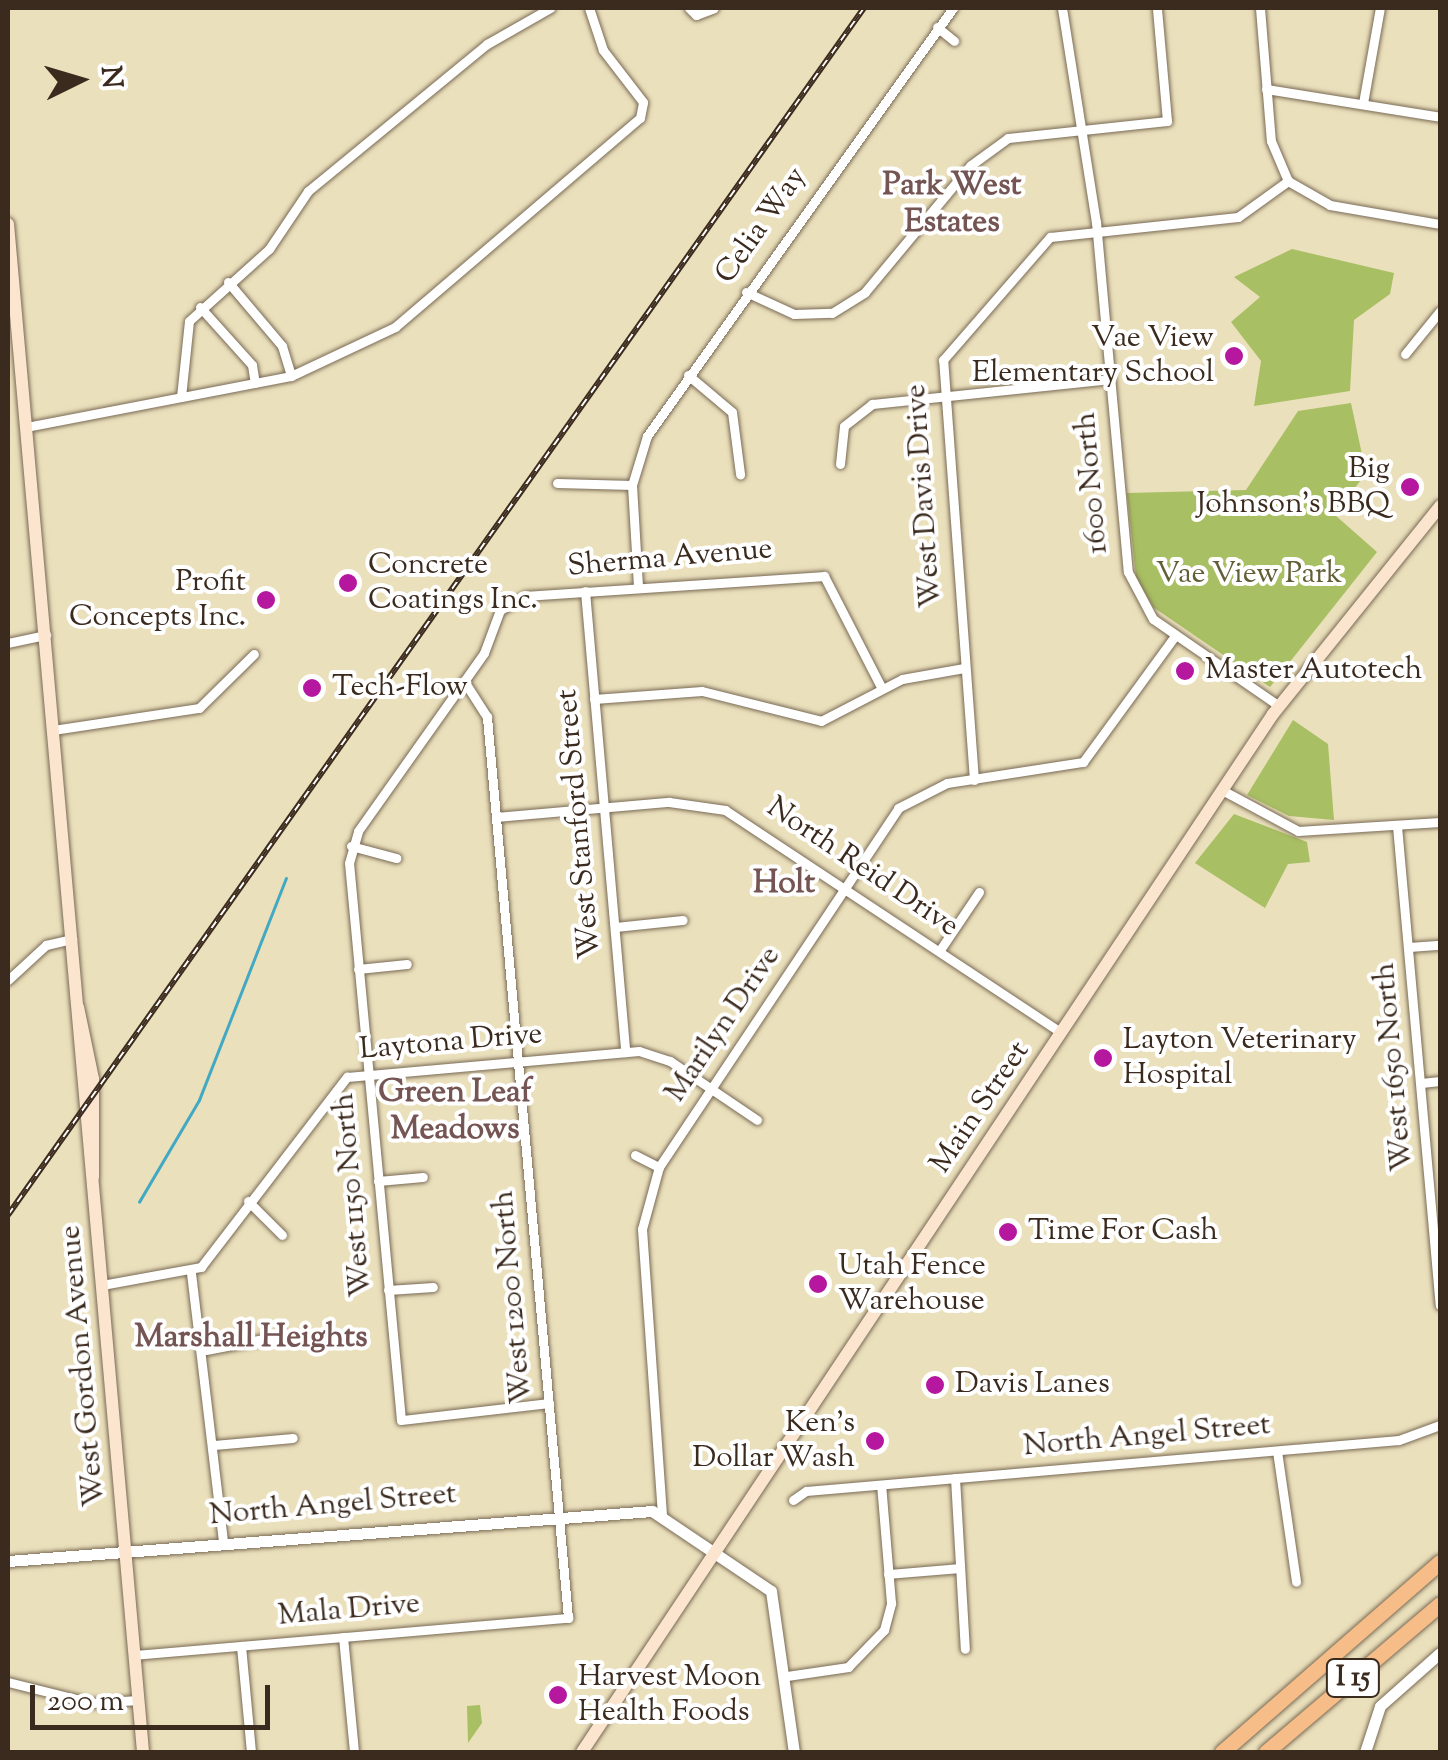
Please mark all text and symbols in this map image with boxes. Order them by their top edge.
north arrow [30,30,130,130]
text: N [89,64,131,90]
street label: Celia Way [709,161,815,291]
district label: Park West Estates [883,168,1021,243]
place label: Vae View Elementary School [972,321,1214,392]
marker: Vae View Elementary School [1223,345,1245,367]
street label: West Davis Drive [899,383,951,609]
street label: 1600 North [1069,411,1117,555]
place label: Big Johnson's BBQ [1196,452,1390,522]
marker: Big Johnson's BBQ [1399,476,1421,498]
street label: Sherma Avenue [566,532,774,586]
place label: Concrete Coatings Inc. [368,548,538,618]
park label: Vae View Park [1156,557,1342,593]
place label: Profit Concepts Inc. [69,565,246,636]
marker: Concrete Coatings Inc. [337,572,359,594]
marker: Profit Concepts Inc. [255,589,277,611]
place label: Master Autotech [1205,653,1422,689]
marker: Master Autotech [1174,660,1196,682]
place label: Tech-Flow [332,670,468,706]
marker: Tech-Flow [301,677,323,699]
street label: West Stanford Street [550,688,610,960]
street label: North Reid Drive [759,790,965,946]
district label: Holt [753,865,815,903]
street label: Marilyn Drive [659,940,789,1110]
street label: West 1650 North [1368,961,1422,1173]
street label: Laytona Drive [358,1017,544,1069]
place label: Layton Veterinary Hospital [1123,1023,1357,1094]
street label: Main Street [924,1035,1038,1181]
marker: Layton Veterinary Hospital [1092,1047,1114,1069]
district label: Green Leaf Meadows [378,1075,532,1150]
street label: West 1150 North [327,1091,381,1299]
street label: West 1200 North [487,1189,541,1405]
place label: Time For Cash [1028,1214,1218,1250]
marker: Time For Cash [997,1221,1019,1243]
street label: West Gordon Avenue [54,1224,114,1508]
place label: Utah Fence Warehouse [838,1249,986,1320]
marker: Utah Fence Warehouse [807,1273,829,1295]
district label: Marshall Heights [134,1319,368,1357]
place label: Davis Lanes [955,1367,1110,1403]
marker: Davis Lanes [924,1374,946,1396]
place label: Ken's Dollar Wash [692,1406,855,1476]
street label: North Angel Street [1022,1408,1272,1466]
marker: Ken's Dollar Wash [864,1430,886,1452]
street label: North Angel Street [208,1477,458,1535]
street label: Mala Drive [277,1587,421,1635]
road number: I 15 [1326,1655,1380,1701]
place label: Harvest Moon Health Foods [578,1660,761,1730]
scale bar [35,1665,275,1727]
text: 200 m [47,1681,124,1724]
marker: Harvest Moon Health Foods [547,1684,569,1706]

